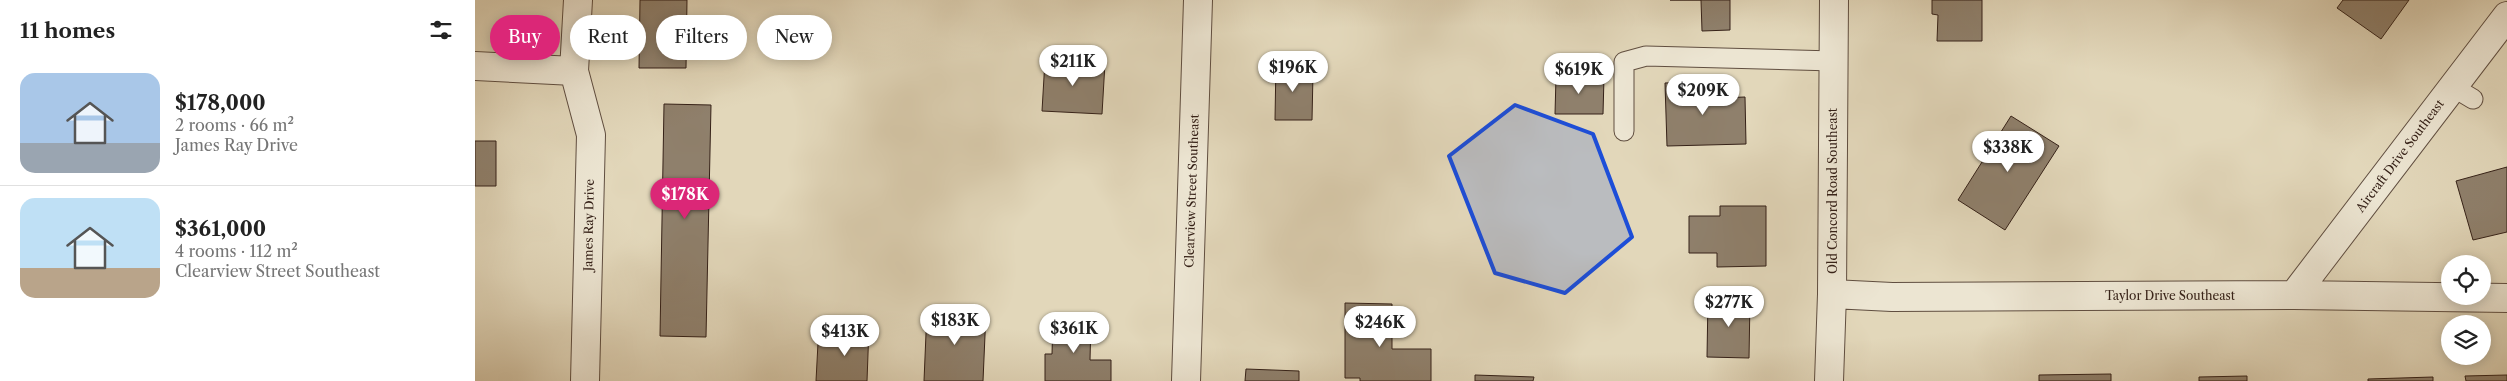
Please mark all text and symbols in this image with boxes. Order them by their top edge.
chip: Buy [490,15,560,60]
chip: Rent [570,15,646,60]
chip: Filters [656,15,747,60]
chip: New [757,15,832,60]
icon: filters [427,16,455,44]
text: 11 homes [20,18,115,43]
pin: $211K [1038,44,1108,87]
text: $211K [1050,51,1096,71]
pin: $196K [1258,51,1328,93]
pin: $619K [1544,52,1614,95]
text: $196K [1269,57,1317,77]
text: $619K [1555,59,1603,79]
pin: $209K [1668,74,1738,116]
text: $209K [1678,80,1728,100]
text: $178,000 [175,90,266,115]
icon: home [60,93,120,153]
street label: Aircraft Drive Southeast [2352,96,2447,216]
street label: Old Concord Road Southeast [1825,107,1840,274]
street label: Clearview Street Southeast [1181,113,1202,268]
text: 2 rooms · 66 m² [175,115,294,135]
pin: $338K [1973,130,2043,173]
text: James Ray Drive [175,135,298,155]
text: $338K [1983,137,2033,157]
street label: James Ray Drive [580,178,597,273]
pin: $178K [650,178,720,220]
text: $178K [661,184,709,204]
text: $361,000 [175,216,266,241]
icon: home [60,218,120,278]
text: 4 rooms · 112 m² [175,241,298,261]
map controls [2441,255,2491,365]
button: locate [2441,255,2491,305]
text: Clearview Street Southeast [175,261,380,281]
pin: $277K [1694,286,1764,328]
street label: Taylor Drive Southeast [2105,288,2236,303]
text: $277K [1705,292,1753,312]
pin: $183K [920,304,990,346]
pin: $246K [1345,306,1415,348]
text: $183K [931,310,979,330]
pin: $361K [1039,312,1109,354]
text: $246K [1355,312,1405,332]
pin: $413K [810,314,880,357]
button: layers [2441,315,2491,365]
text: $361K [1050,318,1098,338]
text: $413K [821,321,869,341]

